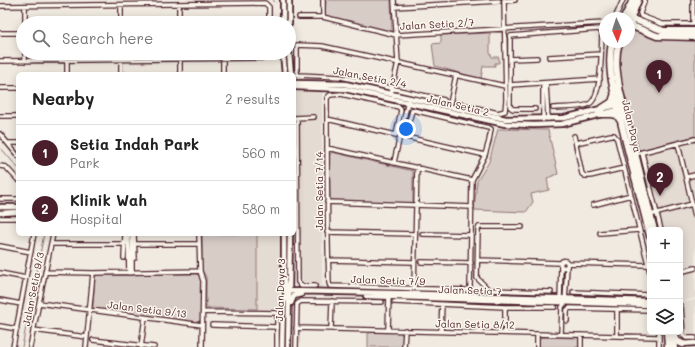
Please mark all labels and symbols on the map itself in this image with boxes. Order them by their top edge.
north arrow [599,12,635,48]
street label: Jalan Setia 2/7 [400,15,475,33]
pin: 1 [646,60,672,93]
street label: Jalan Setia 2/4 [332,63,408,91]
street label: Jalan Setia 2 [425,91,491,119]
street label: Jalan Daya [619,98,645,154]
your location [396,119,416,139]
street label: Jalan Setia 7/14 [312,151,326,231]
pin: 2 [647,163,673,196]
street label: Jalan Setia 9/3 [19,251,47,327]
street label: Jalan Daya 3 [272,258,288,322]
street label: Jalan Setia 7/9 [350,272,426,288]
street label: Jalan Setia 7 [438,282,502,298]
street label: Jalan Setia 9/13 [107,297,187,321]
street label: Jalan Setia 8/12 [435,316,515,332]

